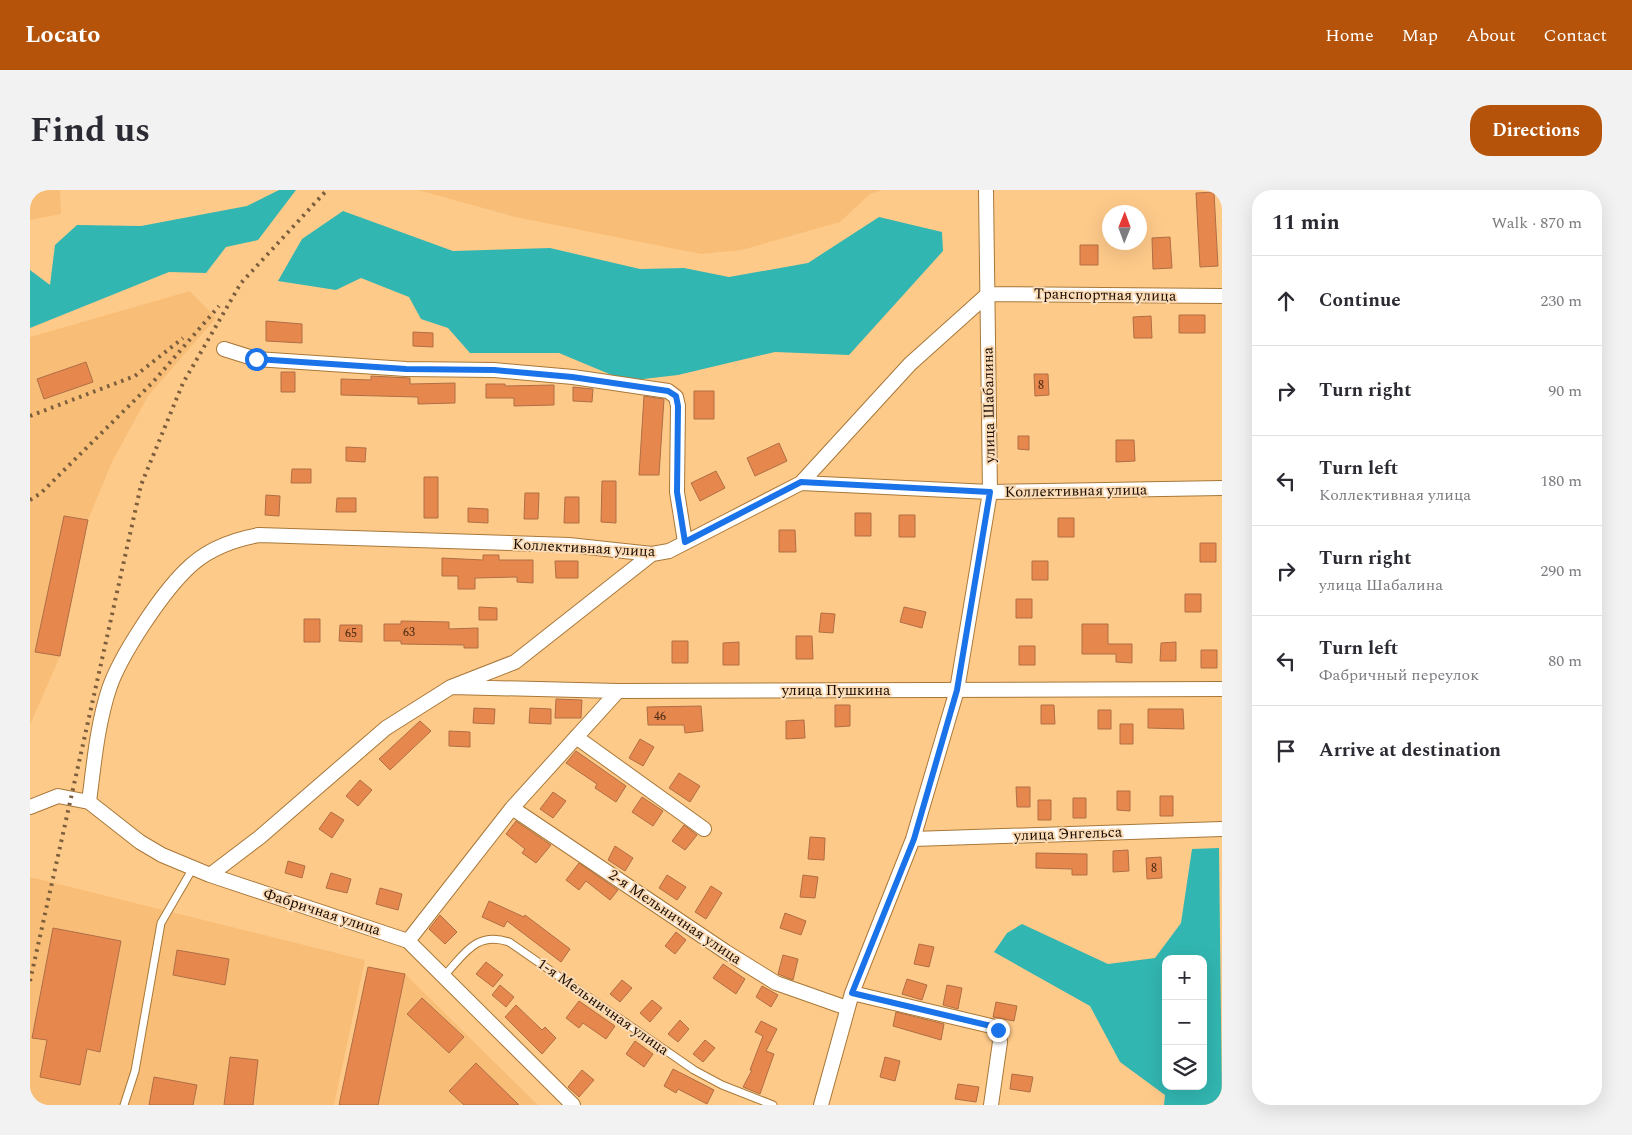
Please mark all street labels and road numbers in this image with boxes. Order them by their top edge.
street label: Транспортная улица [1034,282,1177,308]
street label: улица Шабалина [976,346,1002,464]
street label: Коллективная улица [1004,478,1148,504]
street label: Коллективная улица [512,533,656,563]
street label: улица Пушкина [781,679,891,702]
street label: улица Энгельса [1013,821,1123,847]
street label: 2-я Мельничная улица [604,864,747,971]
street label: Фабричная улица [260,882,384,942]
street label: 1-я Мельничная улица [532,953,674,1062]

